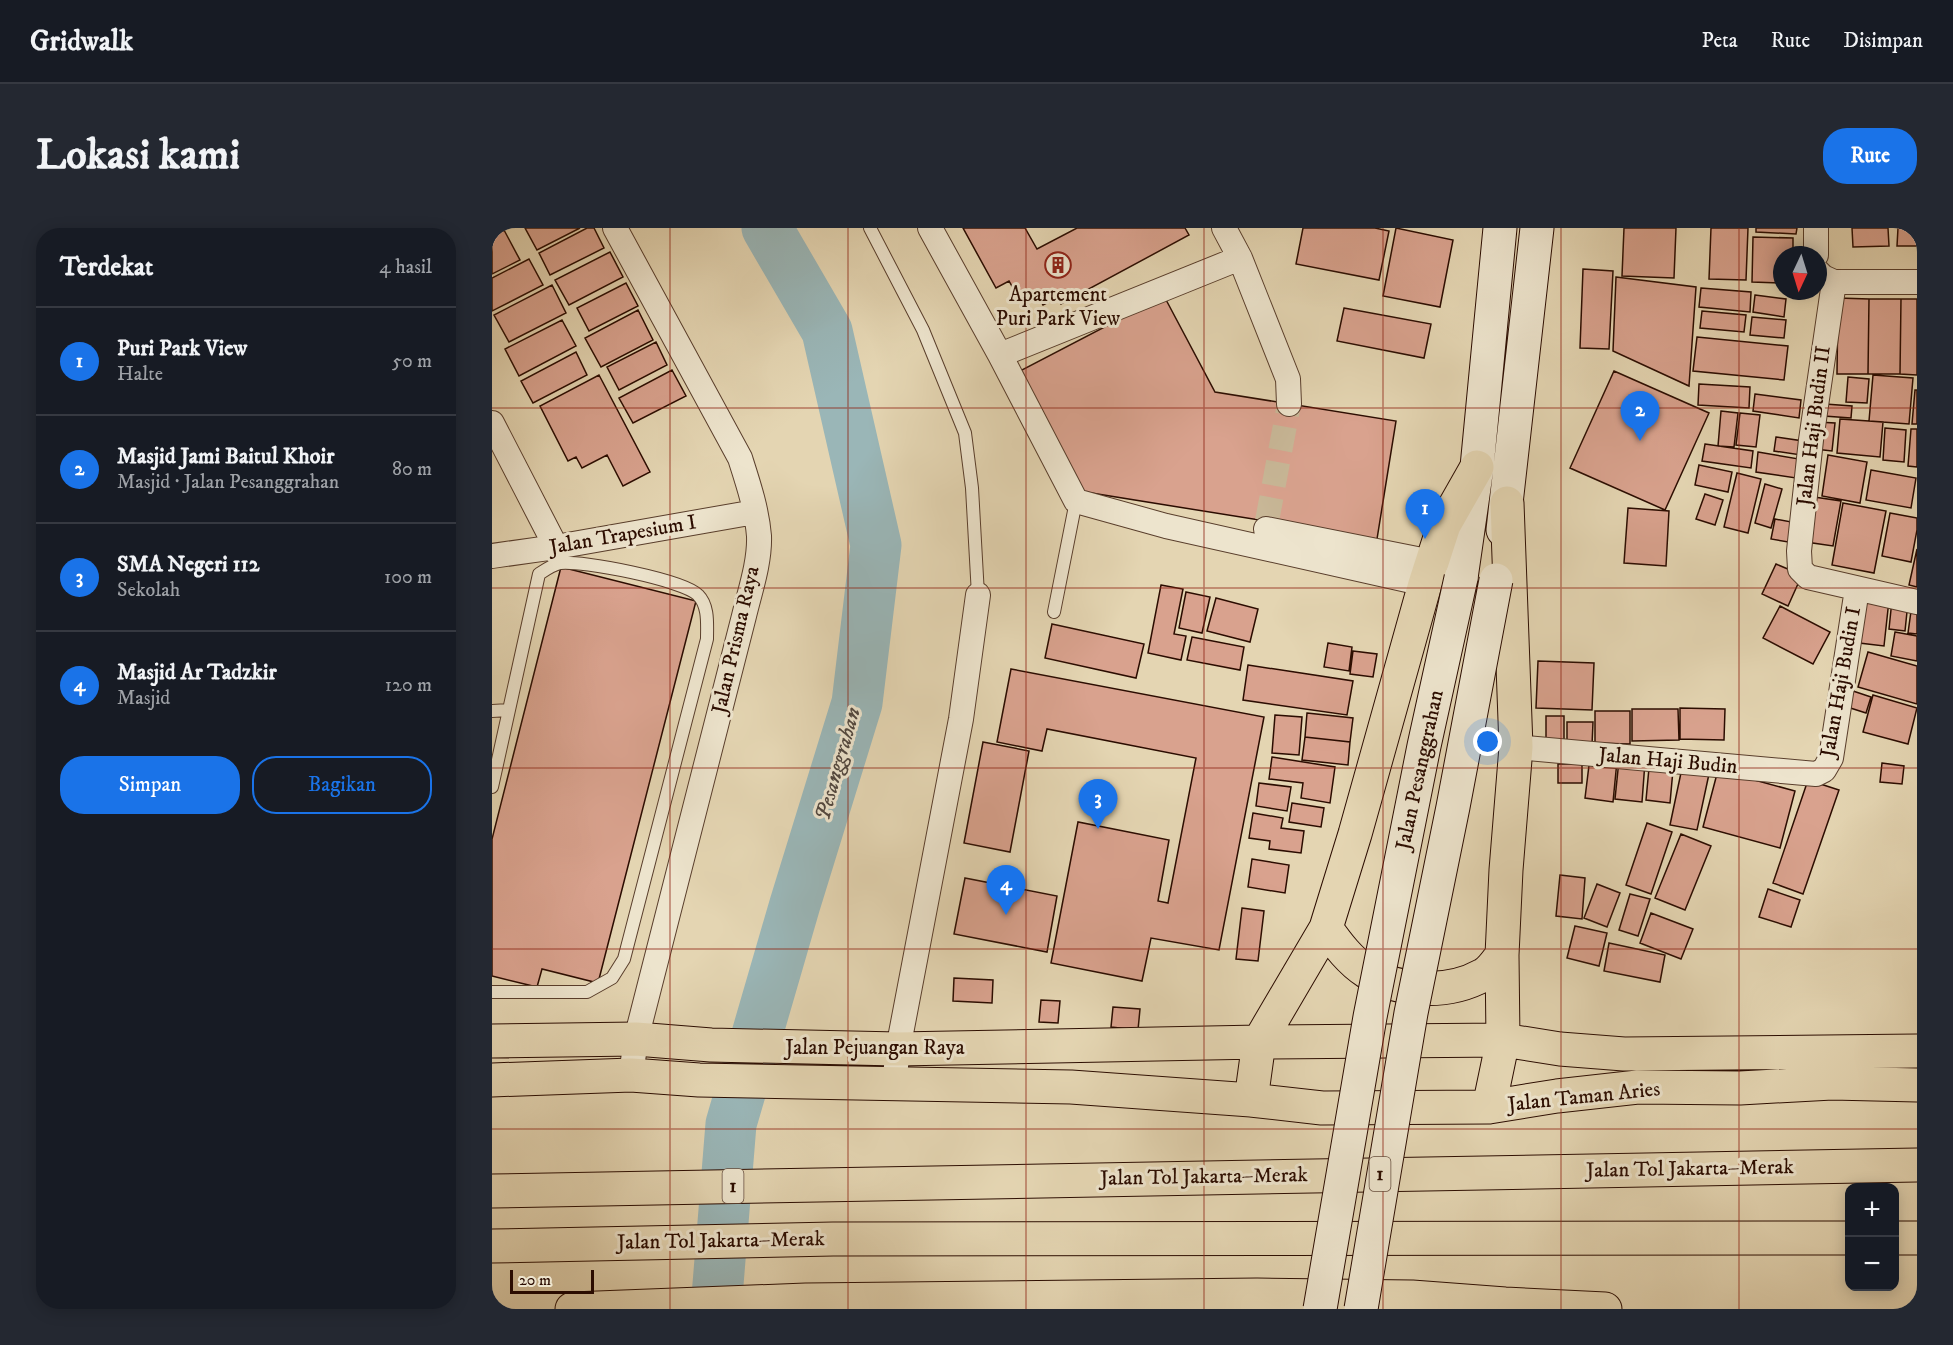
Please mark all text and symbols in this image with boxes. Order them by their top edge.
text: Gridwalk [30,24,133,59]
text: Peta [1702,28,1738,54]
text: Rute [1771,28,1810,54]
text: Disimpan [1843,28,1923,54]
button: Rute [1823,128,1917,184]
text: Lokasi kami [36,130,240,182]
north arrow [1773,246,1827,300]
building icon: Apartement Puri Park View [1043,250,1073,280]
text: Terdekat [60,251,153,284]
text: 4 hasil [379,255,432,280]
place label: Apartement Puri Park View [996,282,1121,332]
text: Puri Park View [117,335,247,362]
street label: Jalan Haji Budin II [1791,344,1837,510]
text: 1 [76,349,83,374]
text: 50 m [392,349,432,374]
text: Halte [117,362,163,387]
pin: 2 [1620,392,1660,441]
text: Masjid Jami Baitul Khoir [117,443,334,470]
text: 2 [75,457,84,482]
text: 80 m [392,457,432,482]
text: Masjid · Jalan Pesanggrahan [117,470,339,495]
pin: 1 [1406,490,1444,539]
street label: Jalan Trapesium I [546,509,698,561]
text: SMA Negeri 112 [117,551,259,578]
street label: Jalan Prisma Raya [706,564,766,718]
text: 3 [76,565,83,590]
text: 100 m [384,565,432,590]
text: Sekolah [117,578,180,603]
street label: Jalan Haji Budin I [1815,605,1867,761]
text: Masjid Ar Tadzkir [117,659,277,686]
text: 4 [74,673,85,698]
text: 120 m [385,673,432,698]
text: Masjid [117,686,170,711]
street label: Jalan Pesanggrahan [1390,687,1450,854]
water label: Pesanggrahan [809,704,867,824]
your location [1473,727,1502,756]
street label: Jalan Haji Budin [1595,742,1739,780]
button: Simpan [60,756,240,814]
button: Bagikan [252,756,432,814]
pin: 3 [1078,780,1118,829]
pin: 4 [986,866,1026,915]
street label: Jalan Pejuangan Raya [783,1035,965,1061]
street label: Jalan Taman Aries [1505,1076,1661,1118]
street label: Jalan Tol Jakarta–Merak [1584,1154,1795,1184]
road number: 1 [1370,1157,1390,1191]
street label: Jalan Tol Jakarta–Merak [1098,1162,1309,1192]
road number: 1 [722,1169,744,1203]
map controls [1845,1183,1899,1291]
button: + [1845,1183,1899,1237]
street label: Jalan Tol Jakarta–Merak [615,1226,826,1256]
button: − [1845,1237,1899,1291]
scale bar [510,1267,594,1294]
text: 20 m [519,1270,551,1290]

